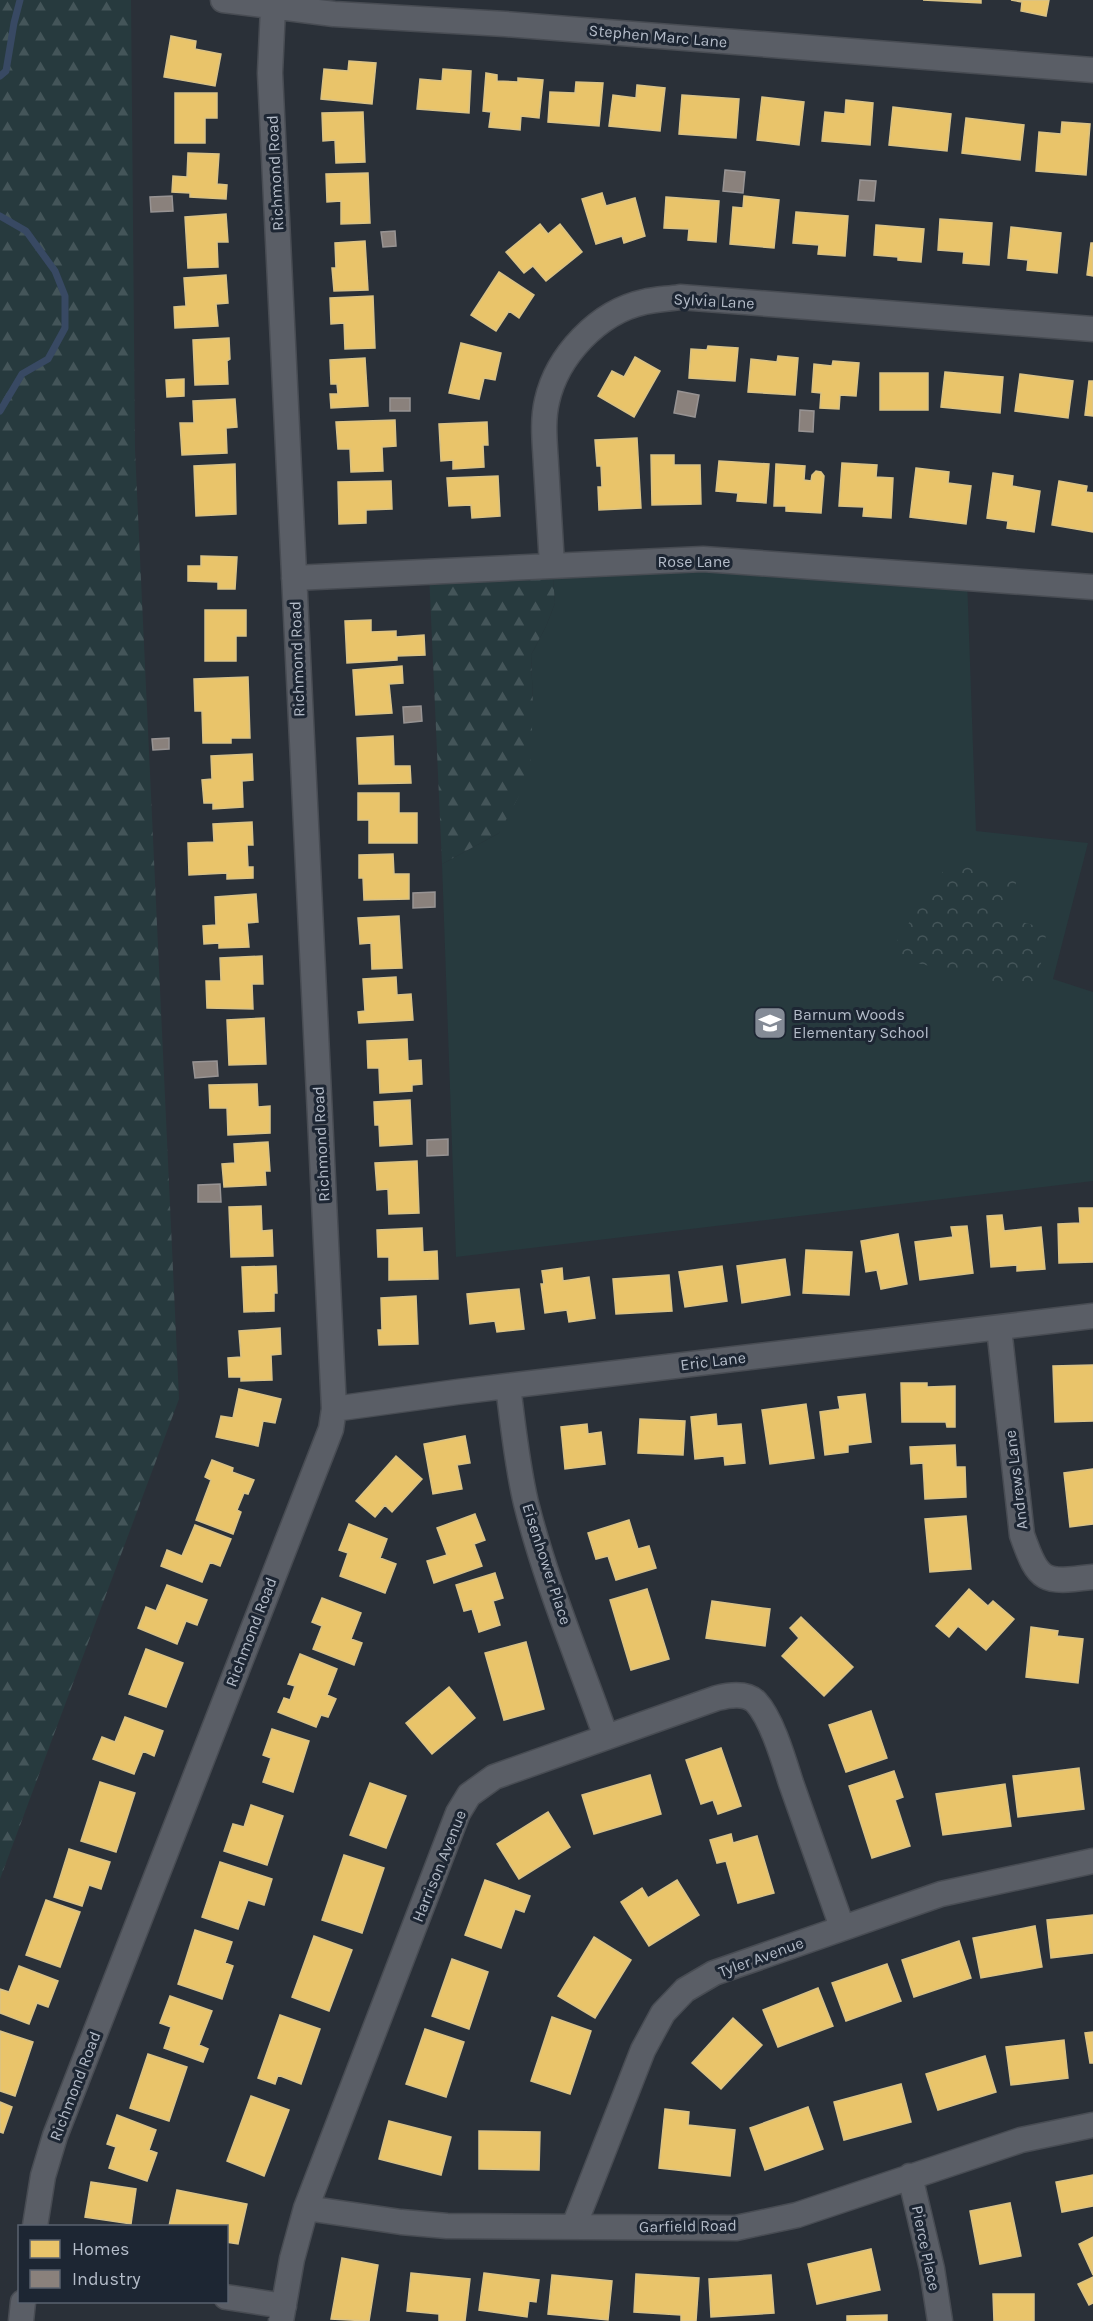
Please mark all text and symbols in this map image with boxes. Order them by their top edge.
street label: Stephen Marc Lane [588,20,728,52]
street label: Richmond Road [262,115,288,231]
street label: Sylvia Lane [673,289,755,313]
street label: Rose Lane [657,552,731,571]
street label: Richmond Road [285,601,309,717]
school or university icon: Barnum Woods Elementary School [752,1005,788,1041]
place label: Barnum Woods Elementary School [793,1005,929,1042]
street label: Richmond Road [308,1086,334,1202]
street label: Eric Lane [679,1348,747,1374]
street label: Andrews Lane [1000,1429,1032,1531]
street label: Eisenhower Place [518,1501,576,1627]
street label: Richmond Road [221,1574,281,1690]
street label: Harrison Avenue [408,1807,470,1925]
street label: Tyler Avenue [716,1933,806,1981]
street label: Richmond Road [45,2028,105,2144]
street label: Pierce Place [908,2204,944,2292]
street label: Garfield Road [639,2216,737,2236]
legend [18,2225,228,2303]
text: Homes [72,2238,129,2260]
text: Industry [72,2268,141,2290]

